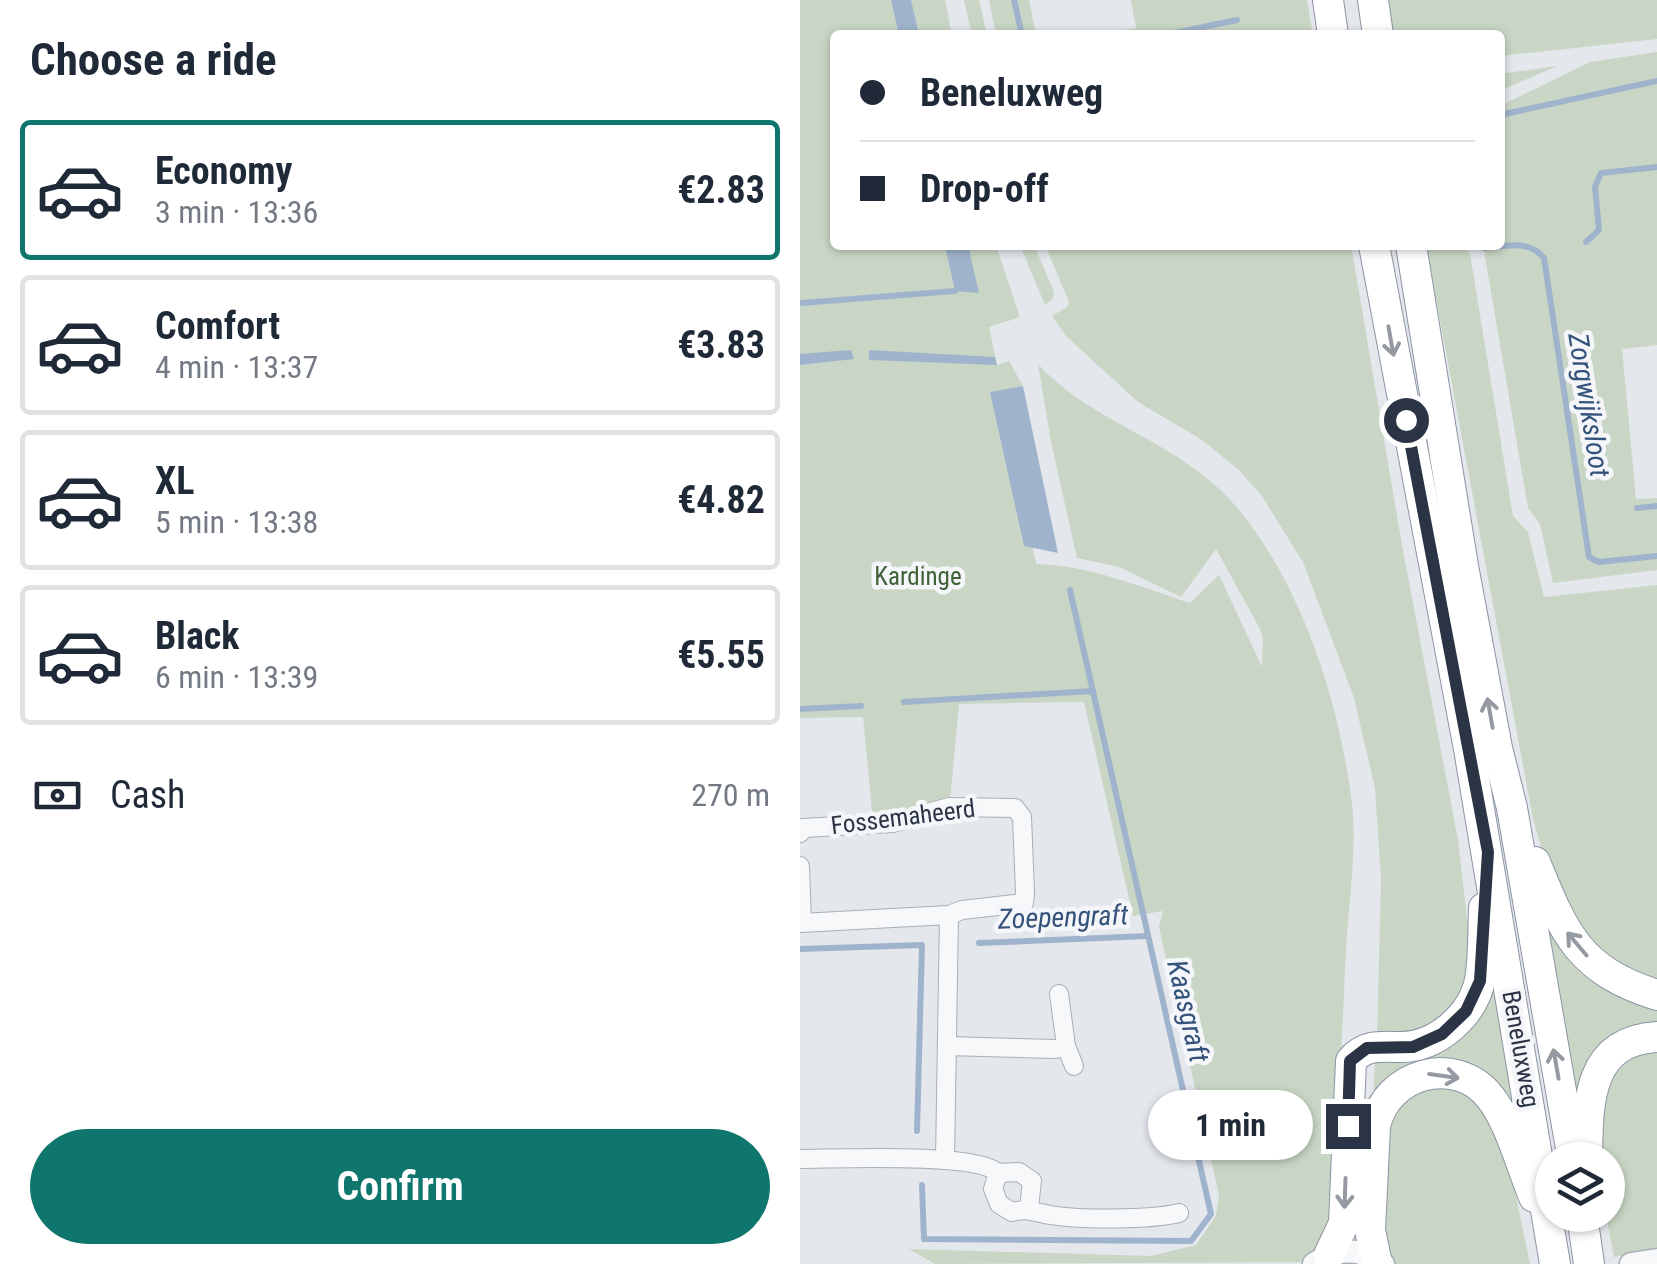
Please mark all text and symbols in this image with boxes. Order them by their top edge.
text: Choose a ride [30,33,277,86]
text: Beneluxweg [920,71,1103,115]
icon: car [35,145,125,235]
text: Economy [155,149,292,193]
text: Drop-off [920,167,1049,211]
text: €2.83 [677,168,765,212]
text: 3 min · 13:36 [155,193,318,231]
icon: car [35,300,125,390]
text: Comfort [155,304,280,348]
text: €3.83 [677,323,765,367]
one-way arrow [1382,324,1401,357]
water label: Zorgwijksloot [1561,330,1617,480]
text: 4 min · 13:37 [155,348,318,386]
route start [1384,398,1429,443]
icon: car [35,455,125,545]
text: XL [155,459,194,503]
text: €4.82 [677,478,765,522]
text: 5 min · 13:38 [155,503,318,541]
park label: Kardinge [874,562,962,591]
icon: car [35,610,125,700]
text: Black [155,614,239,658]
text: €5.55 [677,633,765,677]
text: 6 min · 13:39 [155,658,318,696]
one-way arrow [1480,698,1499,730]
icon: cash [30,768,85,823]
text: Cash [110,773,185,817]
text: 270 m [691,776,770,814]
street label: Fossemaheerd [829,794,977,840]
water label: Zoepengraft [996,898,1130,936]
one-way arrow [1566,932,1588,958]
water label: Kaasgraft [1160,957,1216,1066]
street label: Beneluxweg [1496,988,1546,1110]
one-way arrow [1546,1048,1565,1081]
one-way arrow [1427,1068,1460,1086]
callout: 1 min [1148,1091,1313,1161]
route end [1326,1104,1371,1149]
text: 1 min [1195,1106,1266,1144]
button: Confirm [30,1129,770,1244]
map controls [1535,1142,1625,1232]
button: layers [1535,1142,1625,1232]
one-way arrow [1335,1177,1354,1209]

